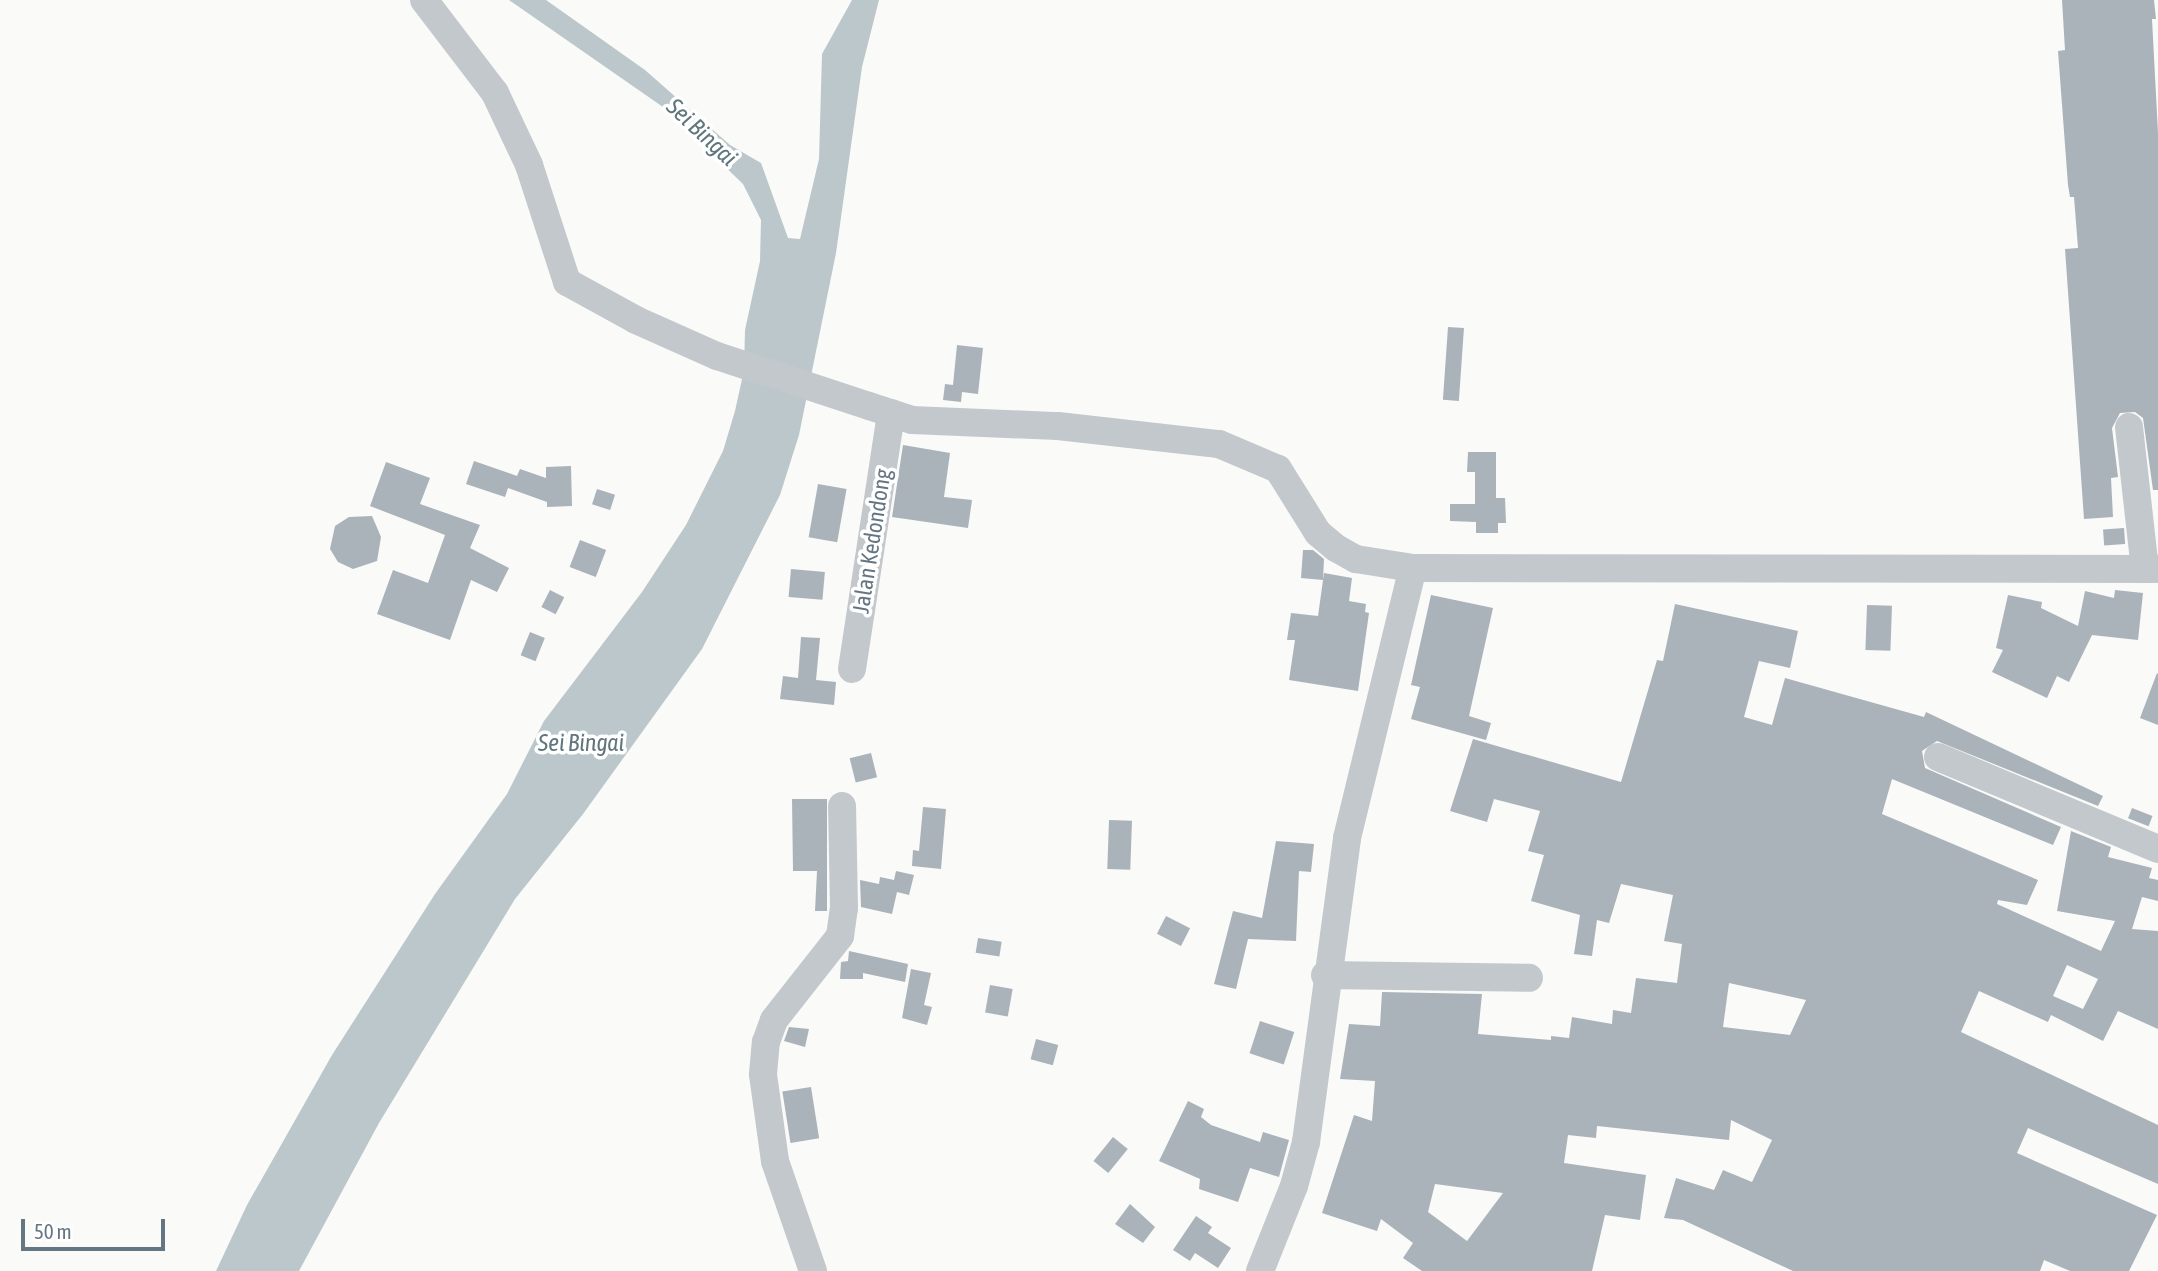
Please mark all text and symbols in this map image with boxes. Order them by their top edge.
water label: Sei Bingai [661,92,743,172]
street label: Jalan Kedondong [847,467,897,615]
water label: Sei Bingai [538,729,624,757]
scale bar [24,1204,168,1248]
text: 50 m [34,1219,72,1243]

